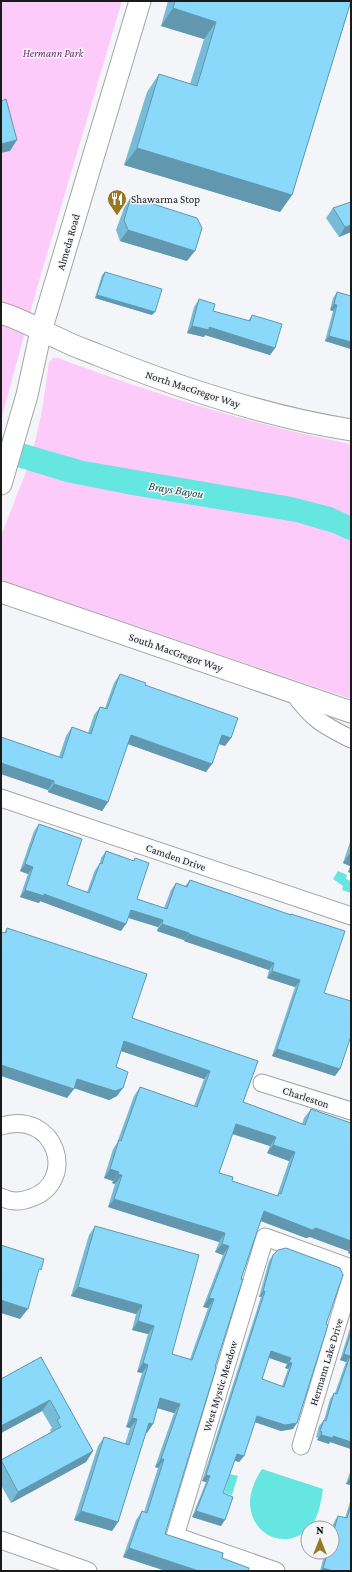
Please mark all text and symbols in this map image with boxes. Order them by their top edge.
park label: Hermann Park [23,47,85,59]
restaurant icon: Shawarma Stop [106,188,128,216]
place label: Shawarma Stop [131,193,200,206]
street label: Almeda Road [54,212,82,272]
street label: North MacGregor Way [144,368,243,411]
water label: Brays Bayou [148,479,204,501]
street label: South MacGregor Way [127,630,225,675]
street label: Camden Drive [144,841,208,873]
street label: Charleston [281,1084,331,1110]
street label: Hermann Lake Drive [307,1317,345,1407]
street label: West Mystic Meadow [200,1338,241,1433]
north arrow [300,1520,340,1560]
text: N [316,1524,324,1536]

